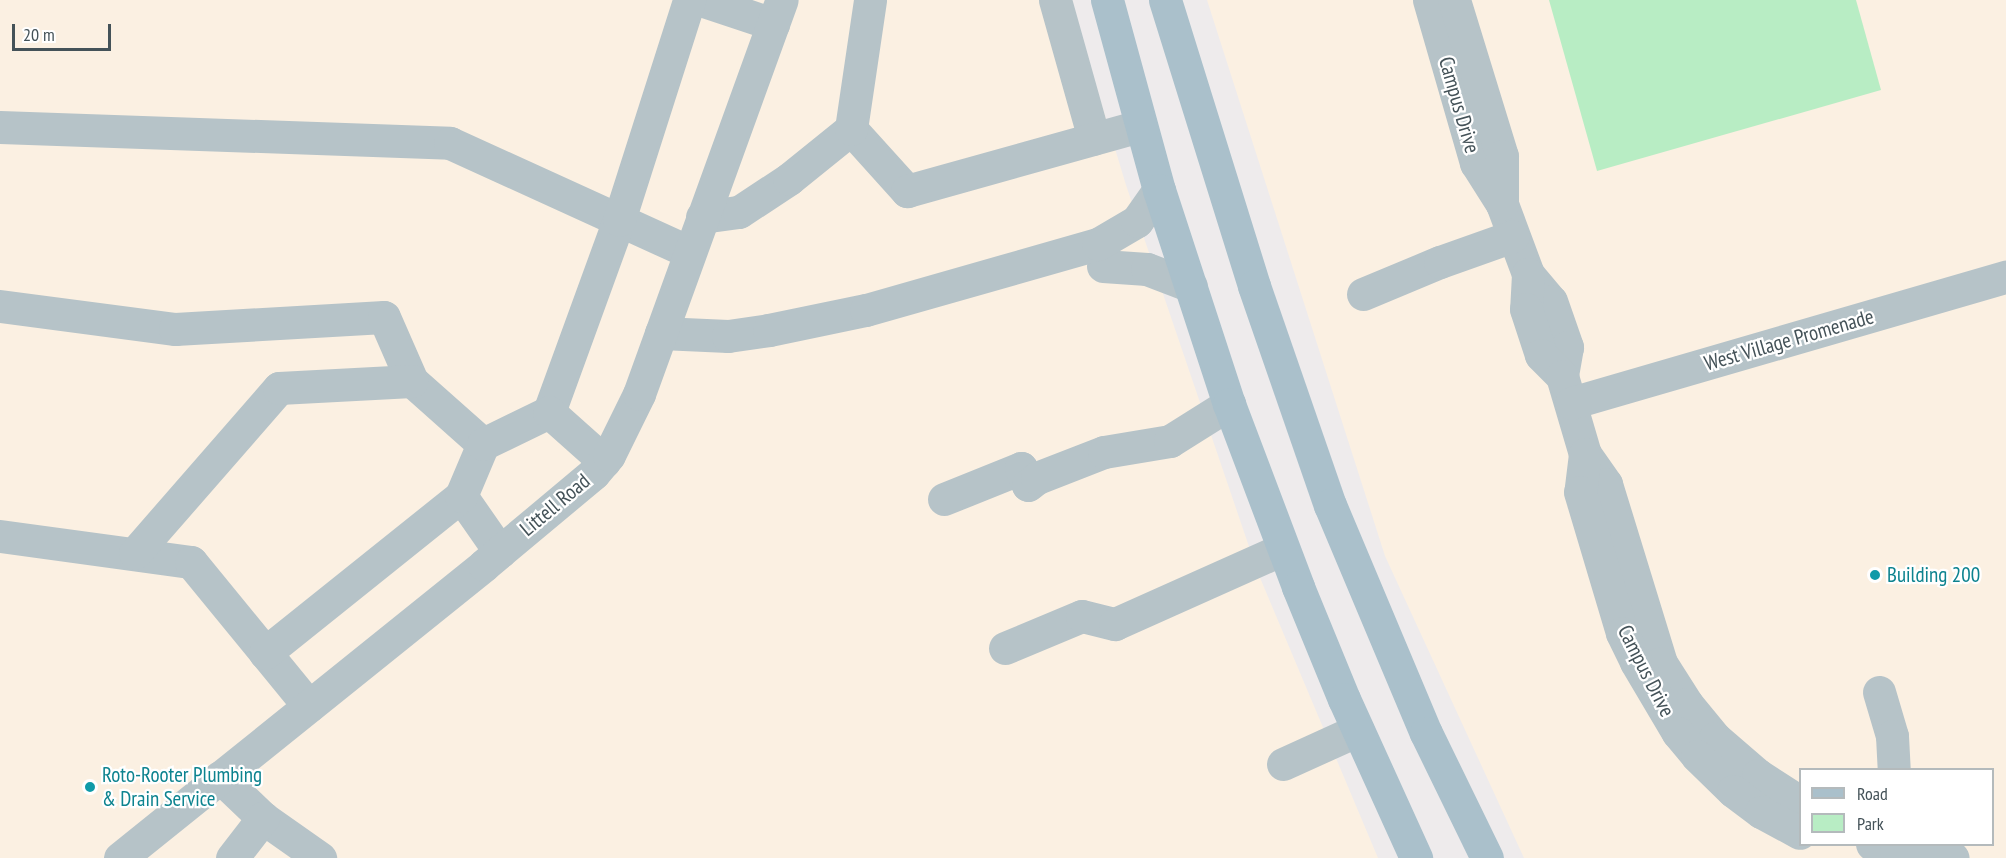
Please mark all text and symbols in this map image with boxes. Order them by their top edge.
scale bar [15,12,114,50]
text: 20 m [23,23,55,46]
street label: Campus Drive [1433,54,1485,156]
street label: West Village Promenade [1701,304,1877,376]
street label: Littell Road [515,469,595,541]
place label: Building 200 [1887,562,1980,588]
marker: Building 200 [1868,568,1882,582]
street label: Campus Drive [1612,621,1680,721]
place label: Roto-Rooter Plumbing & Drain Service [102,762,262,812]
legend [1799,768,1994,846]
marker: Roto-Rooter Plumbing & Drain Service [83,780,97,794]
text: Road [1857,782,1888,805]
text: Park [1857,812,1884,835]

